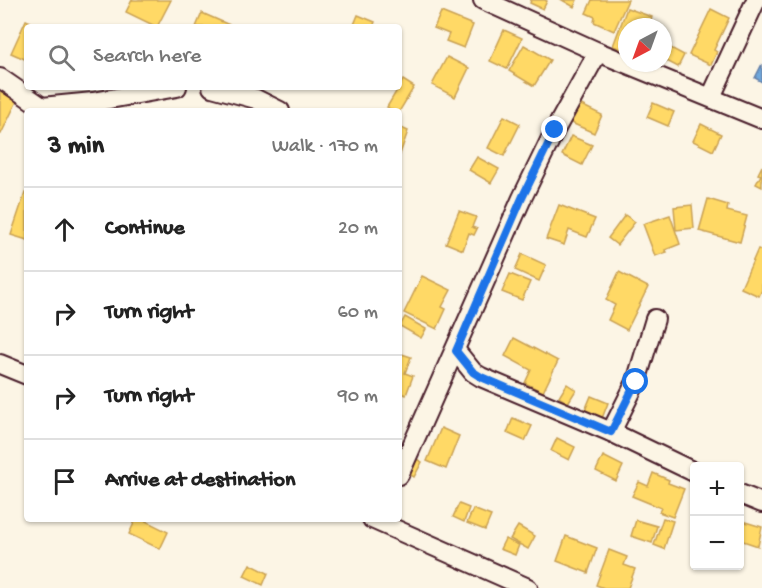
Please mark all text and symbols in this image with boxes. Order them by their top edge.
north arrow [618,18,672,72]
search box [24,24,402,90]
icon: search [45,41,78,74]
text: Search here [93,44,201,70]
route end [541,116,567,142]
text: 3 min [48,132,104,163]
text: Walk · 170 m [272,136,378,159]
icon: ahead [48,213,81,246]
text: Continue [105,216,185,242]
text: 20 m [338,218,378,241]
icon: right [48,297,81,330]
text: Turn right [105,300,193,326]
text: 60 m [338,302,378,325]
route start [622,368,648,394]
icon: right [48,381,81,414]
text: Turn right [105,384,193,410]
text: 90 m [338,386,378,409]
map controls [690,462,744,570]
button: + [690,462,744,516]
icon: arrive [48,465,81,498]
text: Arrive at destination [105,468,295,494]
button: − [690,516,744,570]

